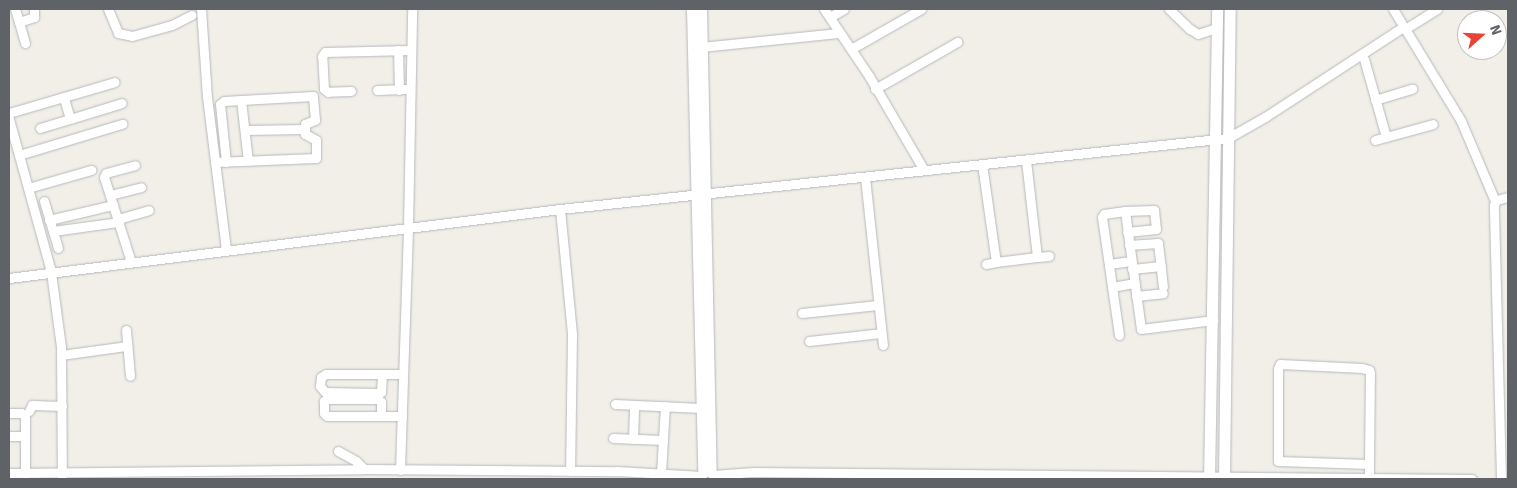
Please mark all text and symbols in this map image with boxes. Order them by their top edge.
north arrow [1457,10,1507,60]
text: N [1486,23,1505,38]

